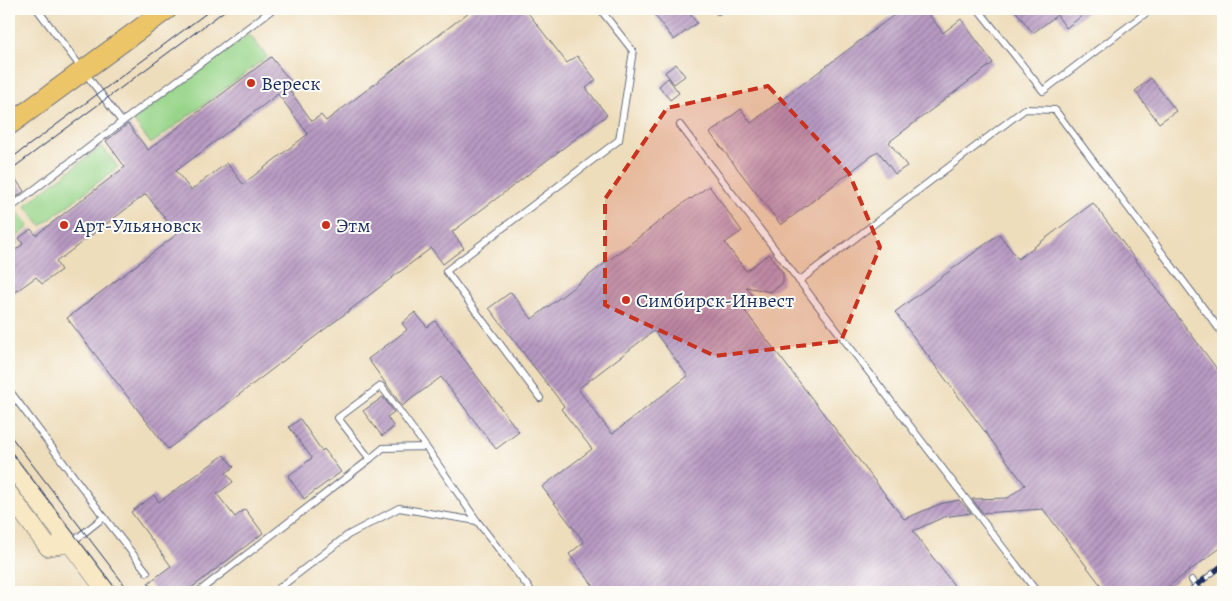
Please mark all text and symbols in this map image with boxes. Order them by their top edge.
place label: Вереск [261,70,321,97]
marker: Вереск [245,77,257,89]
place label: Арт-Ульяновск [73,212,201,239]
place label: Этм [336,212,371,239]
marker: Арт-Ульяновск [58,219,70,231]
marker: Этм [320,219,332,231]
place label: Симбирск-Инвест [636,287,794,314]
marker: Симбирск-Инвест [620,294,632,306]

